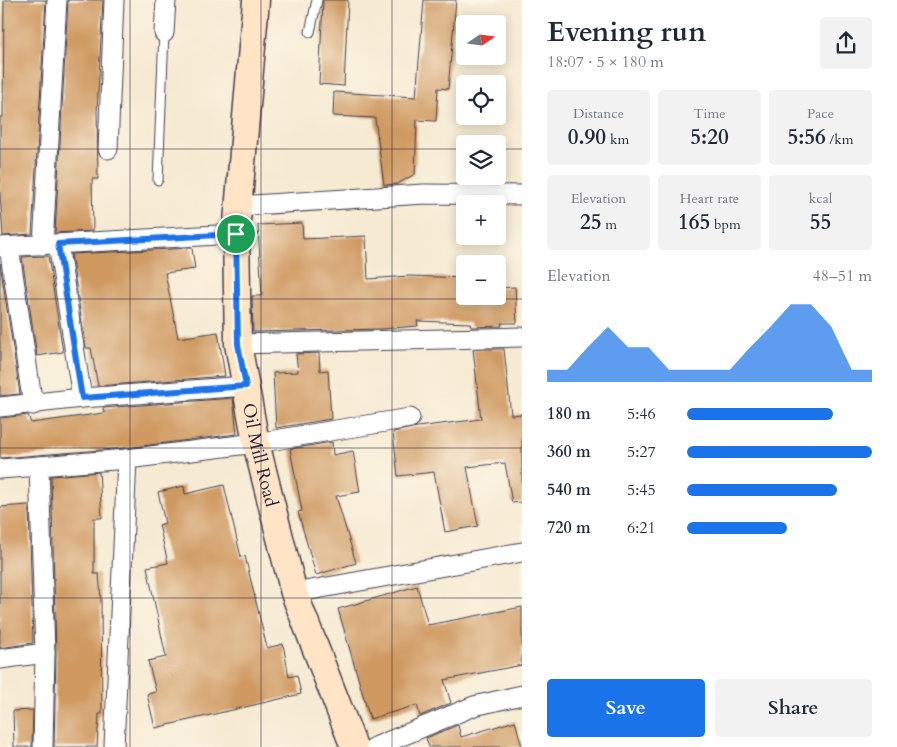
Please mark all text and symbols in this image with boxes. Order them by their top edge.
text: Evening run [547,13,706,51]
north arrow [456,15,506,65]
map controls [456,15,506,305]
button: share [820,17,872,69]
text: 18:07 · 5 × 180 m [547,51,664,73]
button: locate [456,75,506,125]
text: Distance [573,104,624,123]
text: Time [693,104,726,123]
text: Pace [807,104,834,123]
text: 0.90 [568,123,606,152]
text: 5:20 [690,123,729,152]
text: 5:56 [787,123,826,152]
text: km [606,130,629,149]
text: /km [826,130,854,149]
button: layers [456,135,506,185]
text: Elevation [571,189,626,208]
text: Heart rate [680,189,739,208]
text: kcal [809,189,832,208]
button: + [456,195,506,245]
text: 25 [580,208,601,237]
text: 165 [678,208,710,237]
text: 55 [810,208,831,237]
pin [215,213,257,255]
text: m [601,215,617,234]
text: bpm [710,215,741,234]
icon: arrive [222,220,250,248]
button: − [456,255,506,305]
text: Elevation [547,265,611,287]
text: 48–51 m [813,265,872,287]
street label: Oil Mill Road [236,401,284,510]
text: 180 m [547,403,591,425]
text: 5:46 [627,403,656,425]
text: 360 m [547,441,591,463]
text: 5:27 [627,441,656,463]
text: 540 m [547,479,591,501]
text: 5:45 [627,479,656,501]
text: 720 m [547,517,591,539]
text: 6:21 [627,517,656,539]
button: Save [547,679,705,737]
button: Share [715,679,872,737]

